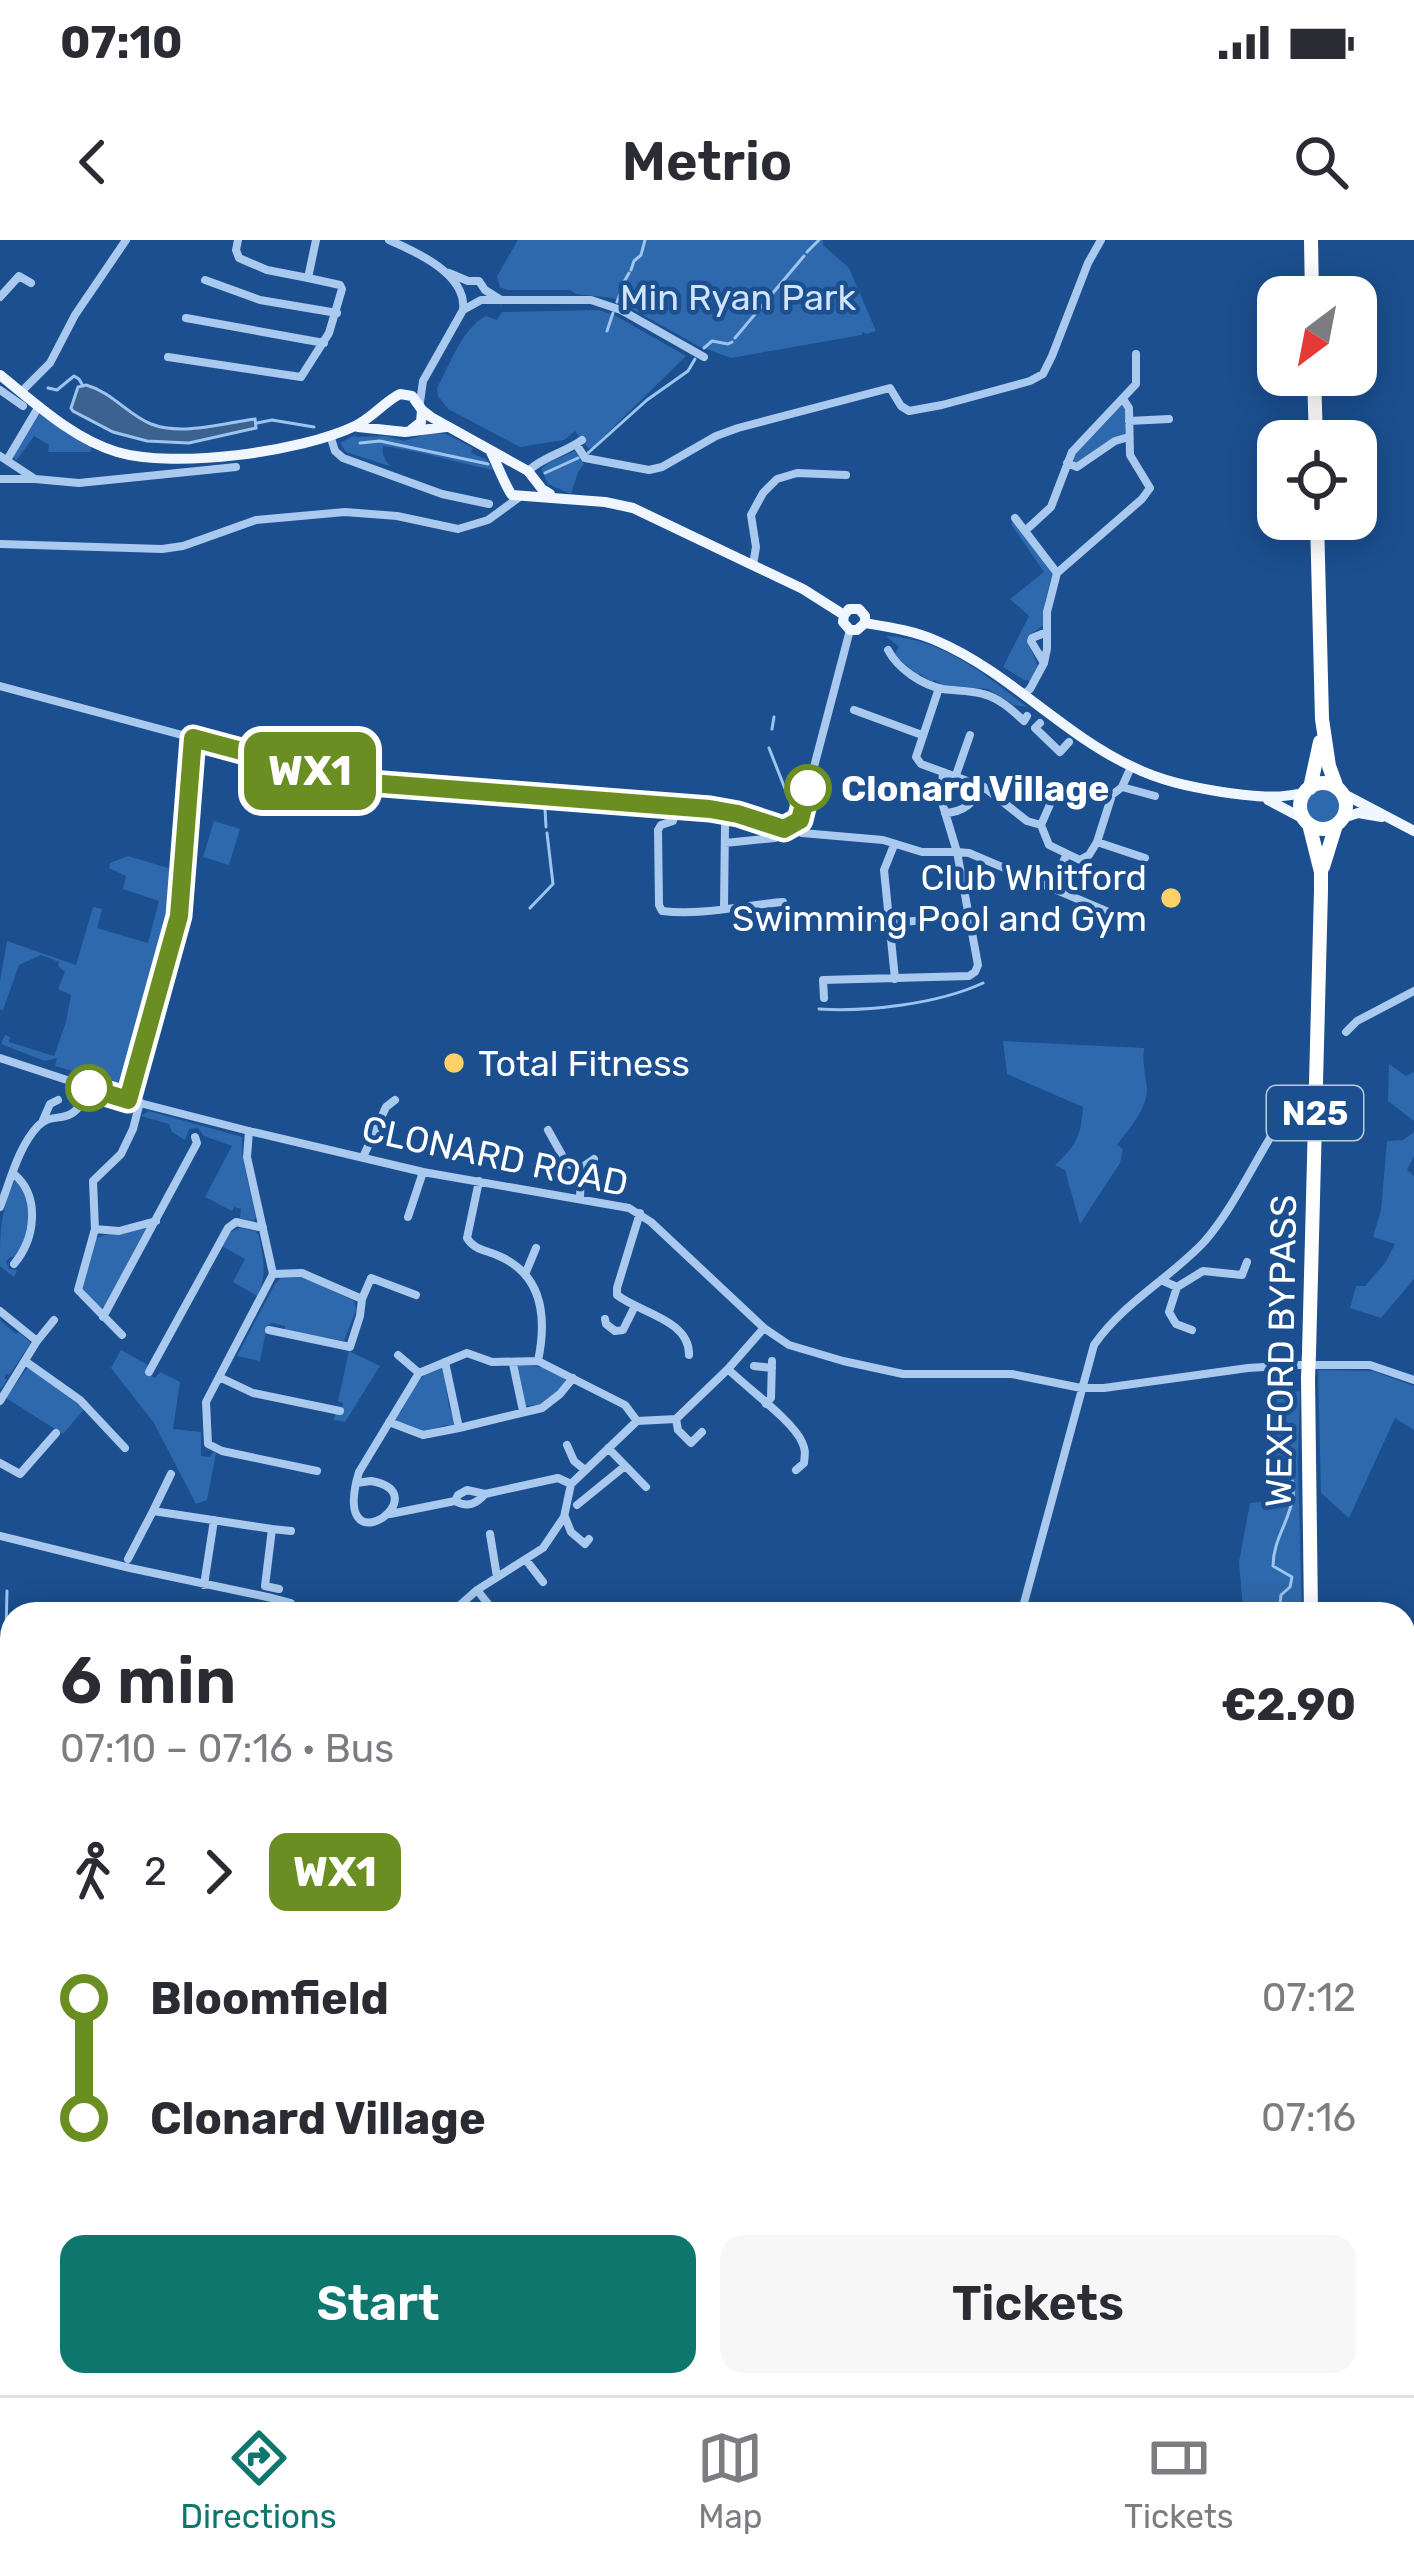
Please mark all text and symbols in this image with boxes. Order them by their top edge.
text: 07:10 [60,16,183,69]
icon: back [60,129,126,195]
icon: search [1288,129,1354,195]
text: Metrio [622,130,792,194]
park label: Min Ryan Park [620,276,856,319]
north arrow [1257,276,1377,396]
map controls [1257,276,1377,540]
button: locate [1257,420,1377,540]
line badge: WX1 [241,732,379,810]
text: WX1 [268,746,352,796]
marker: Clonard Village [786,766,830,810]
place label: Clonard Village [841,767,1110,810]
place label: Club Whitford Swimming Pool and Gym [732,856,1147,940]
marker: Club Whitford Swimming Pool and Gym [1158,885,1184,911]
place label: Total Fitness [478,1042,690,1085]
marker: Total Fitness [441,1050,467,1076]
unlabelled marker [67,1066,111,1110]
road number: N25 [1267,1086,1363,1140]
street label: CLONARD ROAD [358,1107,632,1205]
street label: WEXFORD BYPASS [1257,1194,1305,1508]
text: 6 min [60,1641,237,1720]
text: €2.90 [1221,1678,1356,1731]
text: 07:10 – 07:16 · Bus [60,1726,394,1772]
icon: walk [60,1839,126,1905]
icon: forward [185,1839,251,1905]
text: WX1 [293,1847,377,1897]
text: 2 [144,1849,167,1895]
text: Bloomfield [150,1972,389,2025]
text: 07:12 [1262,1975,1356,2021]
text: Clonard Village [150,2092,486,2145]
text: 07:16 [1261,2095,1356,2141]
button: Start [60,2235,696,2373]
button: Tickets [720,2235,1356,2373]
tab: Directions [180,2425,337,2536]
tab: Map [697,2425,763,2536]
tab: Tickets [1124,2425,1234,2536]

